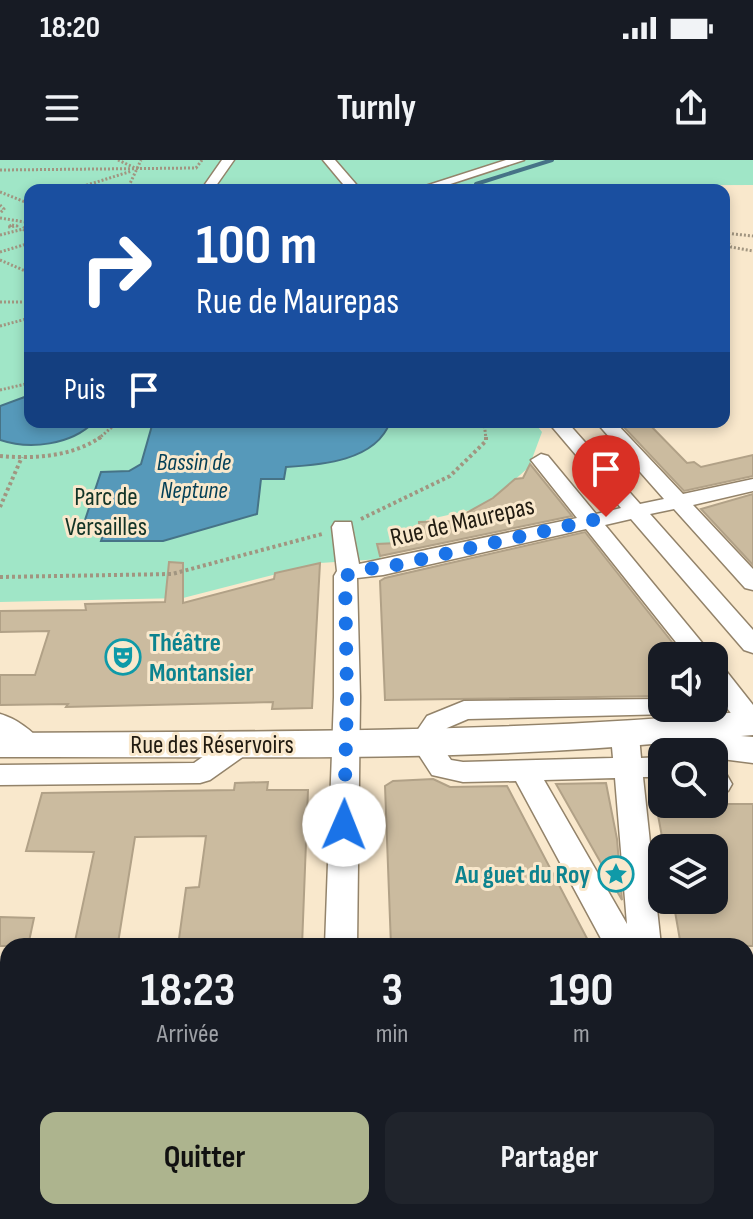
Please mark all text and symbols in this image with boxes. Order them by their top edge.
text: 18:20 [40,10,100,46]
icon: menu [40,86,84,130]
icon: share [669,86,713,130]
text: Turnly [337,87,416,130]
text: 100 m [196,213,317,280]
icon: right [64,216,168,320]
text: Rue de Maurepas [196,281,399,324]
icon: arrive [122,368,166,412]
text: Puis [64,372,106,408]
pin [572,435,640,517]
icon: arrive [584,447,628,491]
water label: Bassin de Neptune [157,448,231,505]
park label: Parc de Versailles [65,482,147,543]
street label: Rue de Maurepas [387,491,537,554]
place label: Théâtre Montansier [149,628,254,689]
theatre icon: Théâtre Montansier [104,638,142,676]
map controls [648,642,728,914]
button: sound [648,642,728,722]
street label: Rue des Réservoirs [130,730,294,761]
button: search [648,738,728,818]
position arrow [302,783,386,867]
button: layers [648,834,728,914]
place icon: Au guet du Roy [597,855,635,893]
place label: Au guet du Roy [454,860,590,891]
text: 18:23 [141,962,235,1019]
text: 3 [381,962,403,1019]
text: 190 [549,962,613,1019]
text: Arrivée [157,1019,219,1050]
text: min [376,1019,408,1050]
text: m [573,1019,590,1050]
button: Quitter [40,1112,369,1204]
button: Partager [385,1112,714,1204]

